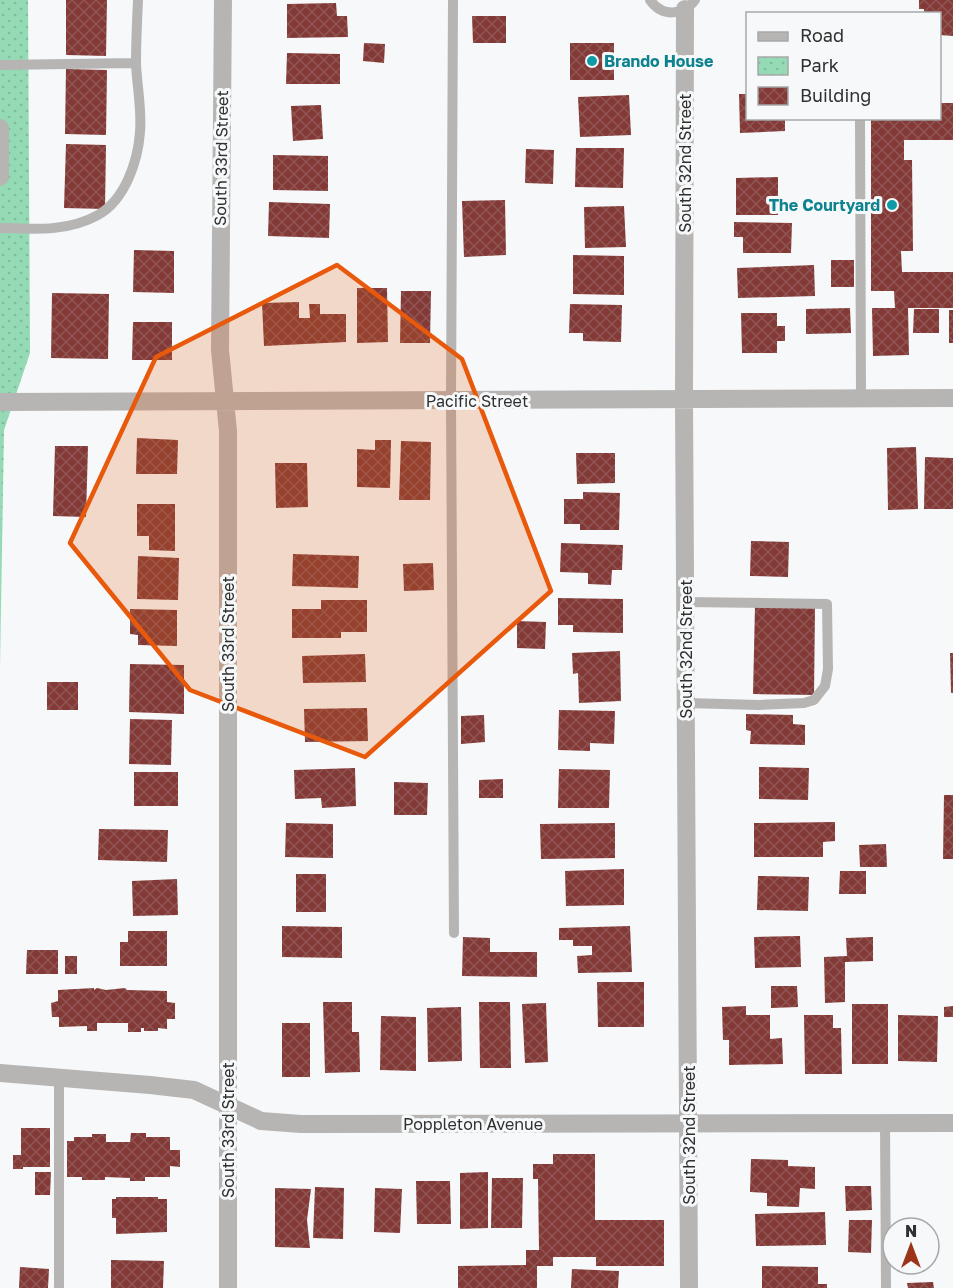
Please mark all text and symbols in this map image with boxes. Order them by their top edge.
legend [746,12,941,120]
text: Road [800,24,844,46]
place label: Brando House [604,51,713,71]
marker: Brando House [585,54,599,68]
text: Park [800,54,839,76]
text: Building [800,84,871,106]
street label: South 33rd Street [210,90,232,226]
street label: South 32nd Street [675,93,695,233]
place label: The Courtyard [769,195,880,215]
marker: The Courtyard [885,198,899,212]
street label: Pacific Street [426,391,528,411]
street label: South 33rd Street [218,576,238,712]
street label: South 32nd Street [676,579,696,719]
street label: South 33rd Street [218,1062,238,1198]
street label: South 32nd Street [679,1065,699,1205]
street label: Poppleton Avenue [403,1114,543,1134]
north arrow [881,1216,941,1276]
text: N [905,1221,917,1241]

